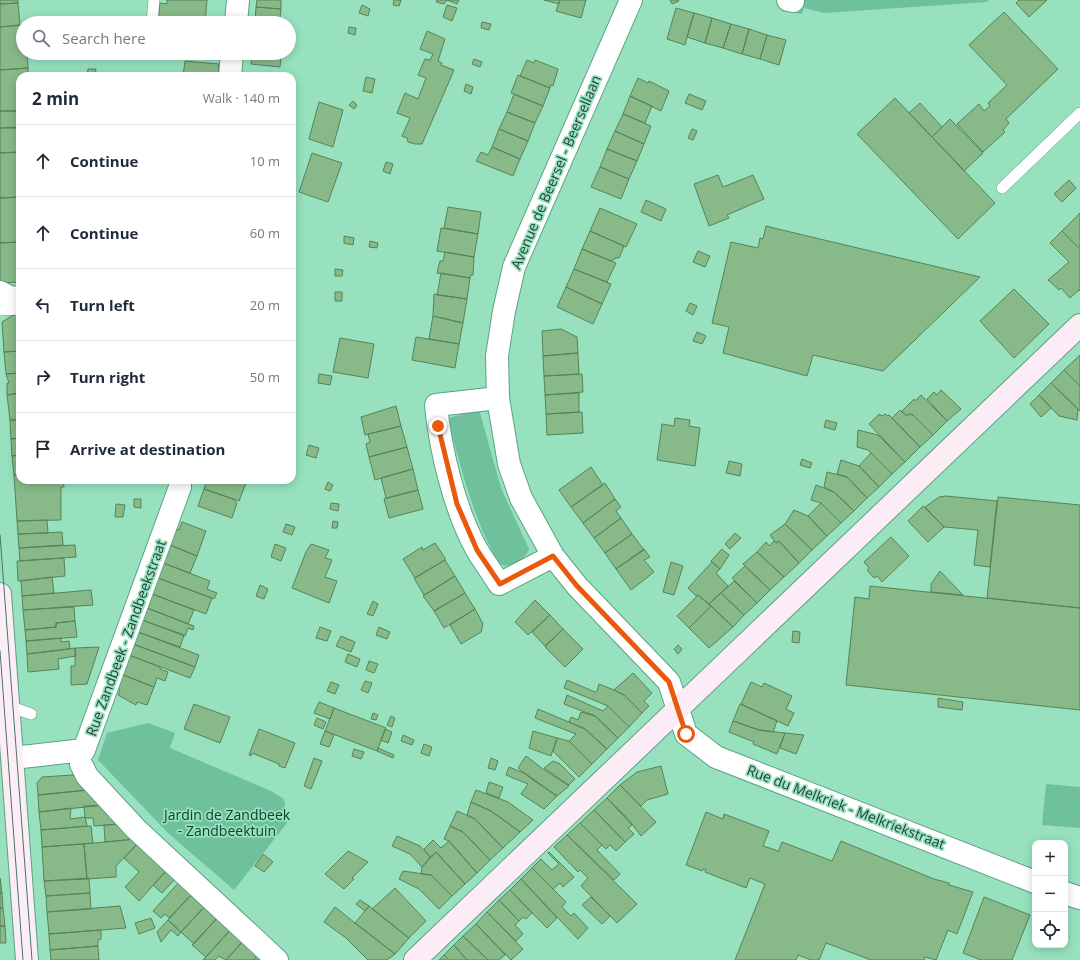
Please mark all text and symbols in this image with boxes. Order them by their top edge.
search box [16,16,296,60]
icon: search [30,27,52,49]
text: Search here [62,28,146,48]
street label: Avenue de Beersel - Beersellaan [506,72,605,272]
text: 2 min [32,87,79,110]
text: Walk · 140 m [203,89,280,107]
icon: ahead [32,150,54,172]
text: Continue [70,151,138,171]
text: 10 m [250,152,280,170]
icon: ahead [32,222,54,244]
text: Continue [70,223,138,243]
text: 60 m [250,224,280,242]
icon: left [32,294,54,316]
text: Turn left [70,295,135,315]
text: 20 m [250,296,280,314]
icon: right [32,366,54,388]
text: Turn right [70,367,145,387]
text: 50 m [250,368,280,386]
route end [429,417,447,435]
icon: arrive [32,438,54,460]
text: Arrive at destination [70,439,225,459]
street label: Rue Zandbeek - Zandbeekstraat [81,537,170,739]
route start [677,725,695,743]
street label: Rue du Melkriek - Melkriekstraat [744,760,948,853]
park label: Jardin de Zandbeek - Zandbeektuin [162,805,291,840]
map controls [1032,840,1068,948]
button: + [1032,840,1068,876]
button: − [1032,876,1068,912]
button: locate [1032,912,1068,948]

